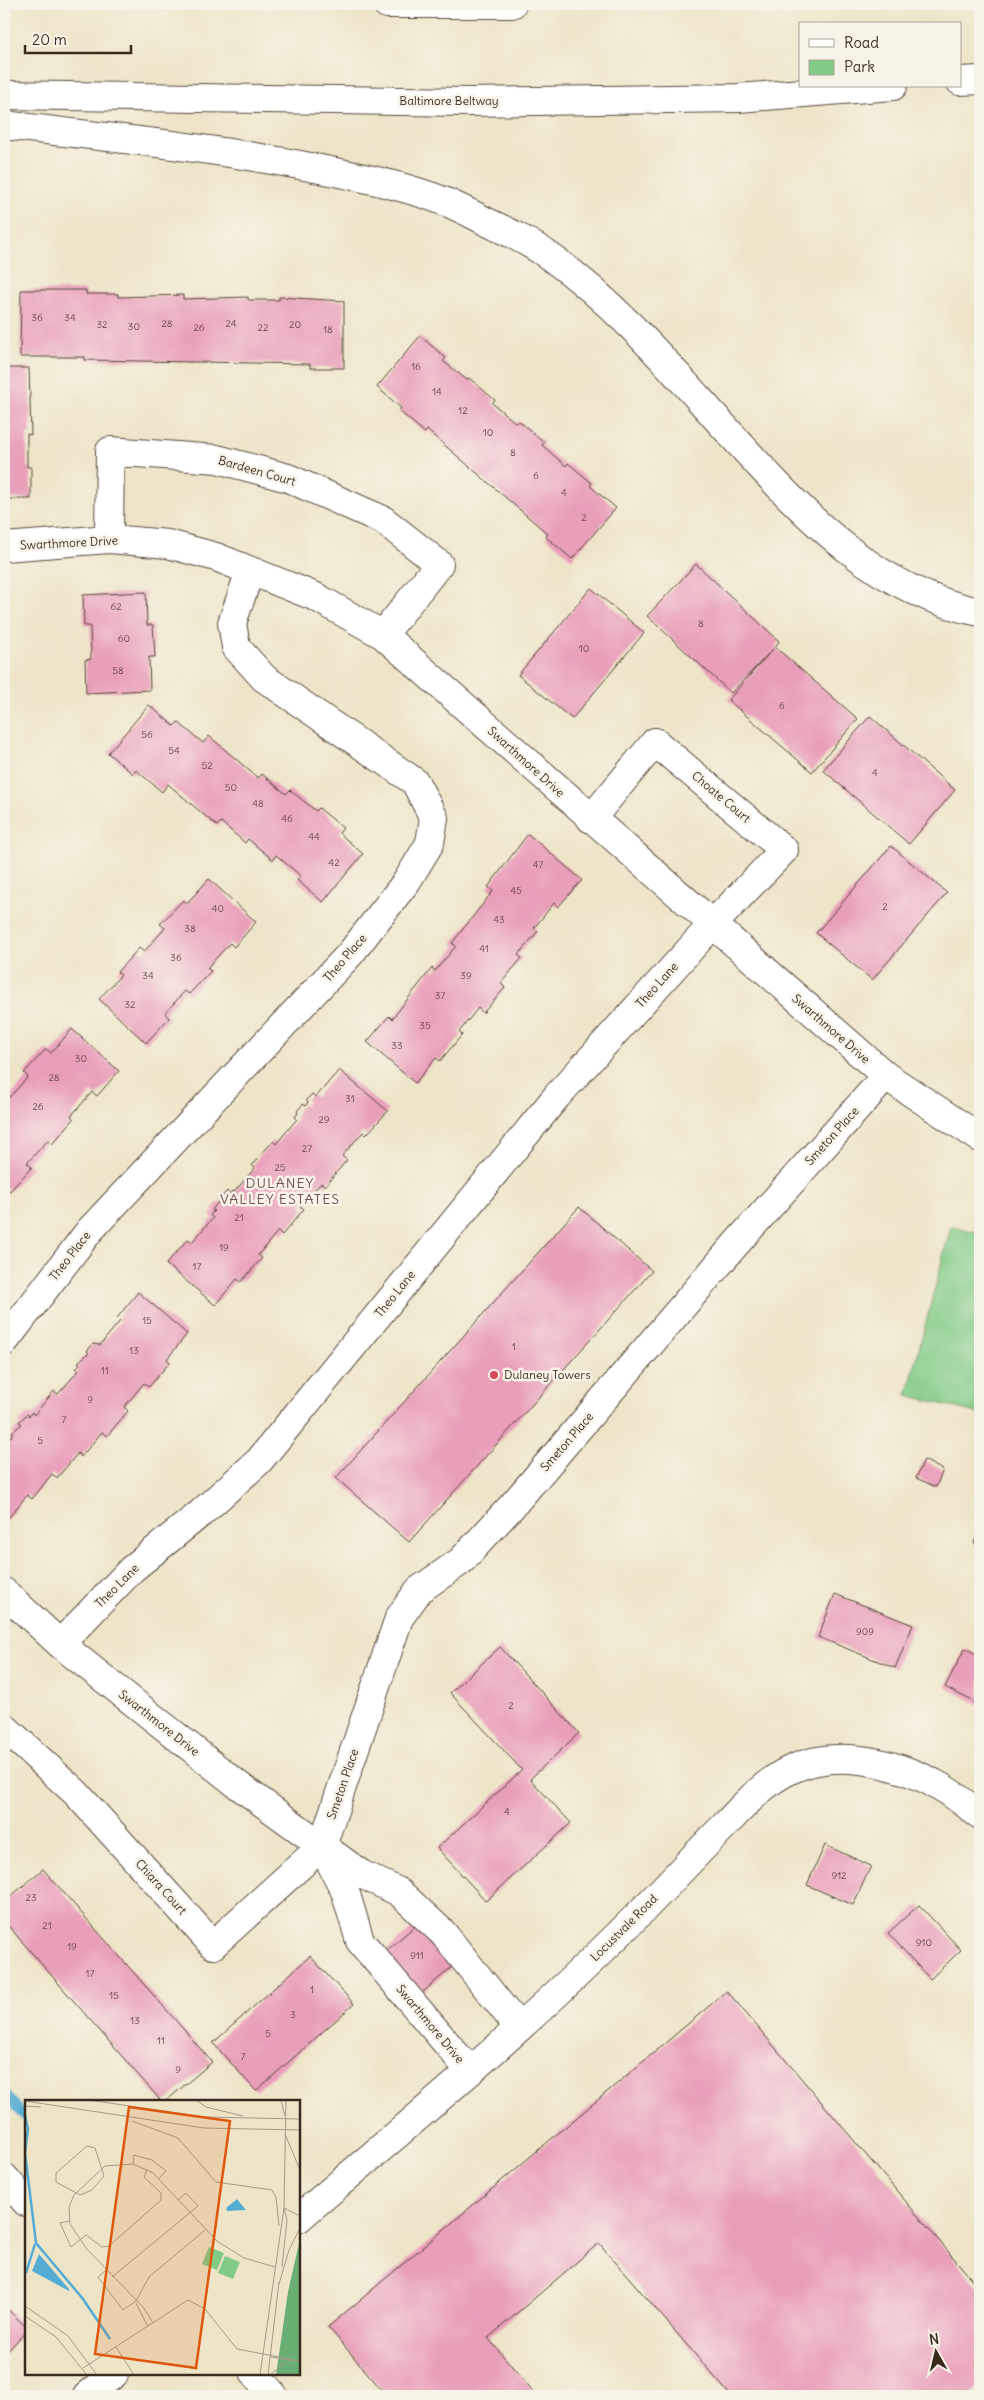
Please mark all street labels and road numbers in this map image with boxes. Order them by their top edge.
street label: Baltimore Beltway [399,93,499,108]
street label: Bardeen Court [217,452,298,489]
street label: Swarthmore Drive [20,532,118,553]
street label: Swarthmore Drive [485,723,568,800]
street label: Choate Court [689,768,754,826]
street label: Theo Place [320,931,369,985]
street label: Theo Lane [632,959,681,1010]
street label: Swarthmore Drive [789,991,873,1066]
street label: Smeton Place [802,1103,862,1168]
street label: Theo Place [46,1228,93,1283]
street label: Theo Lane [371,1267,418,1320]
street label: Smeton Place [537,1409,596,1474]
street label: Theo Lane [92,1561,142,1611]
street label: Swarthmore Drive [116,1686,203,1759]
street label: Smeton Place [324,1747,362,1821]
street label: Chiara Court [133,1856,190,1917]
street label: Locustvale Road [587,1891,660,1964]
street label: Swarthmore Drive [393,1981,468,2066]

